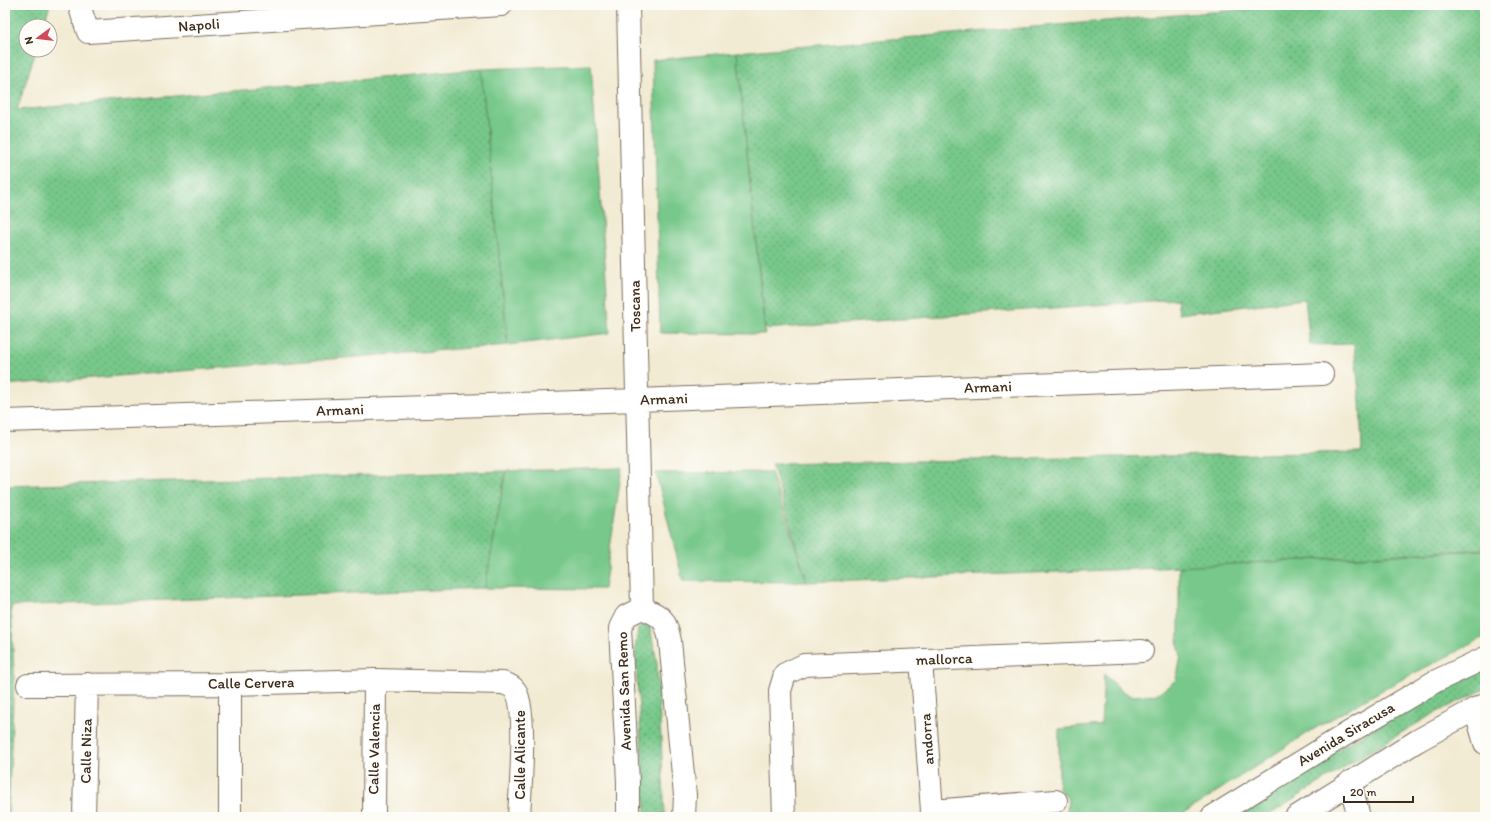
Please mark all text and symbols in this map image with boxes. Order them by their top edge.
street label: Napoli [178,15,220,35]
north arrow [18,18,58,58]
text: N [22,35,36,46]
street label: Toscana [626,280,644,332]
street label: Armani [964,377,1012,397]
street label: Armani [640,389,688,409]
street label: Armani [316,400,364,420]
street label: Avenida San Remo [613,631,635,751]
street label: mallorca [915,649,973,669]
street label: Calle Cervera [208,673,295,693]
street label: Avenida Siracusa [1294,698,1398,770]
street label: Calle Valencia [364,703,384,795]
street label: Calle Alicante [511,710,529,800]
street label: andorra [916,712,938,765]
street label: Calle Niza [76,718,96,784]
scale bar [1344,778,1413,804]
text: 20 m [1350,785,1377,799]

